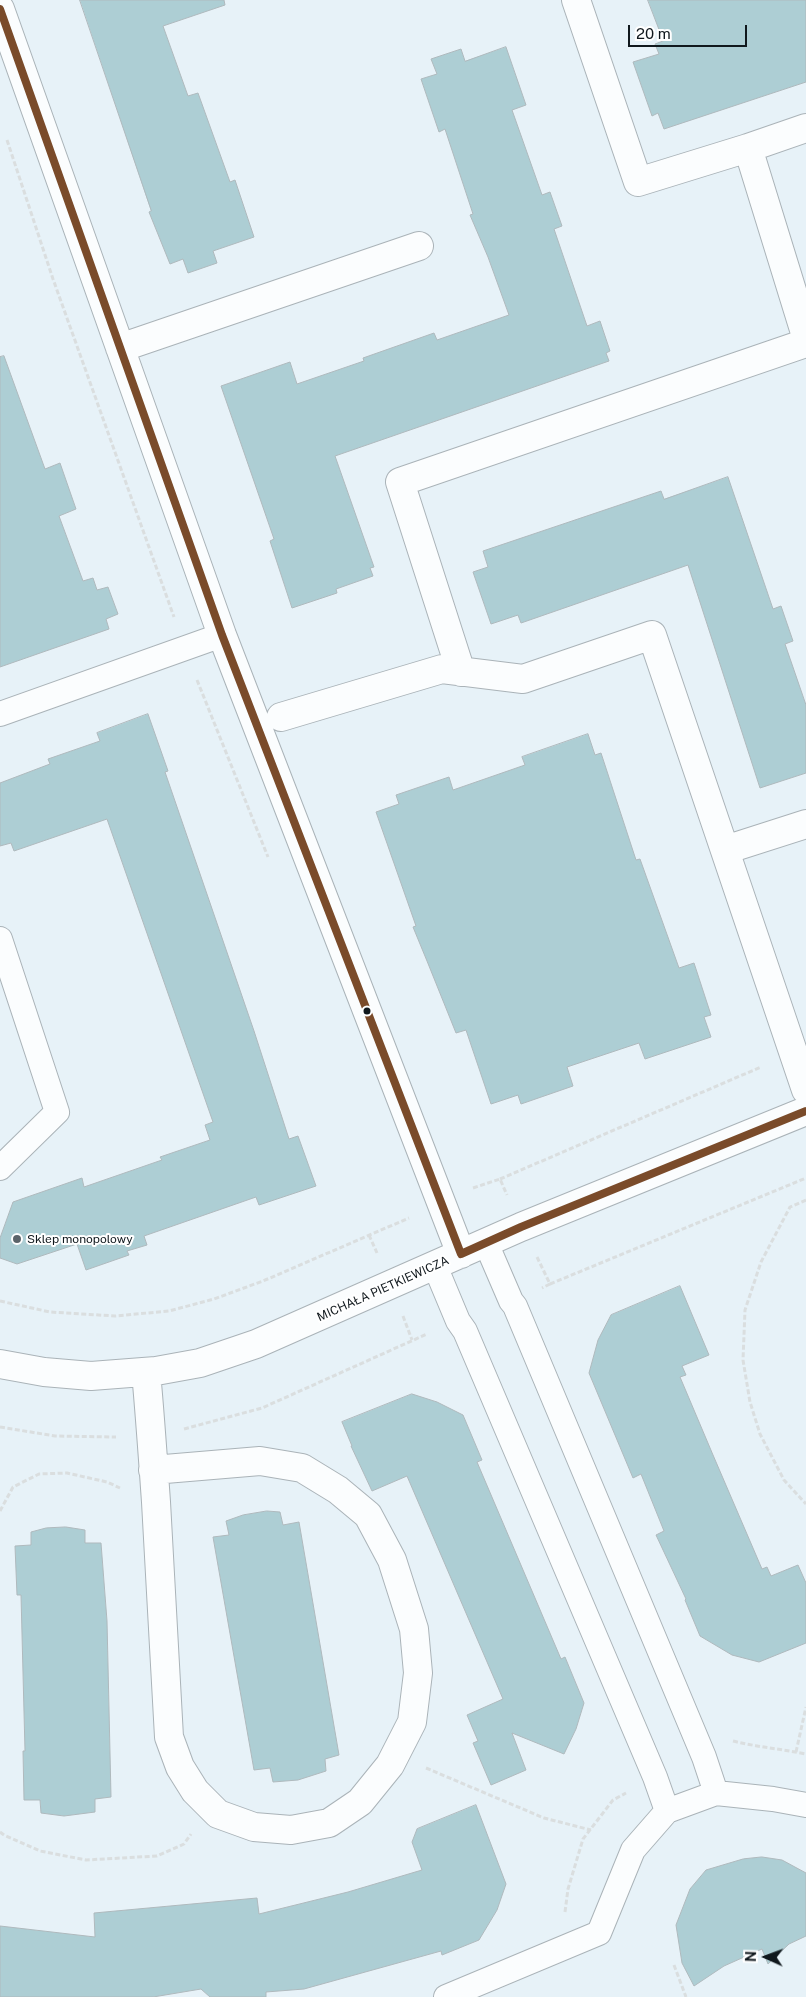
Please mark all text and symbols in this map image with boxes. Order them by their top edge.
scale bar [631,15,750,47]
text: 20 m [636,25,671,42]
unlabelled marker [362,1006,372,1016]
place label: Sklep monopolowy [27,1232,133,1246]
marker: Sklep monopolowy [11,1233,23,1245]
street label: MICHAŁA PIETKIEWICZA [315,1253,451,1325]
north arrow [741,1932,791,1982]
text: N [743,1951,759,1962]

